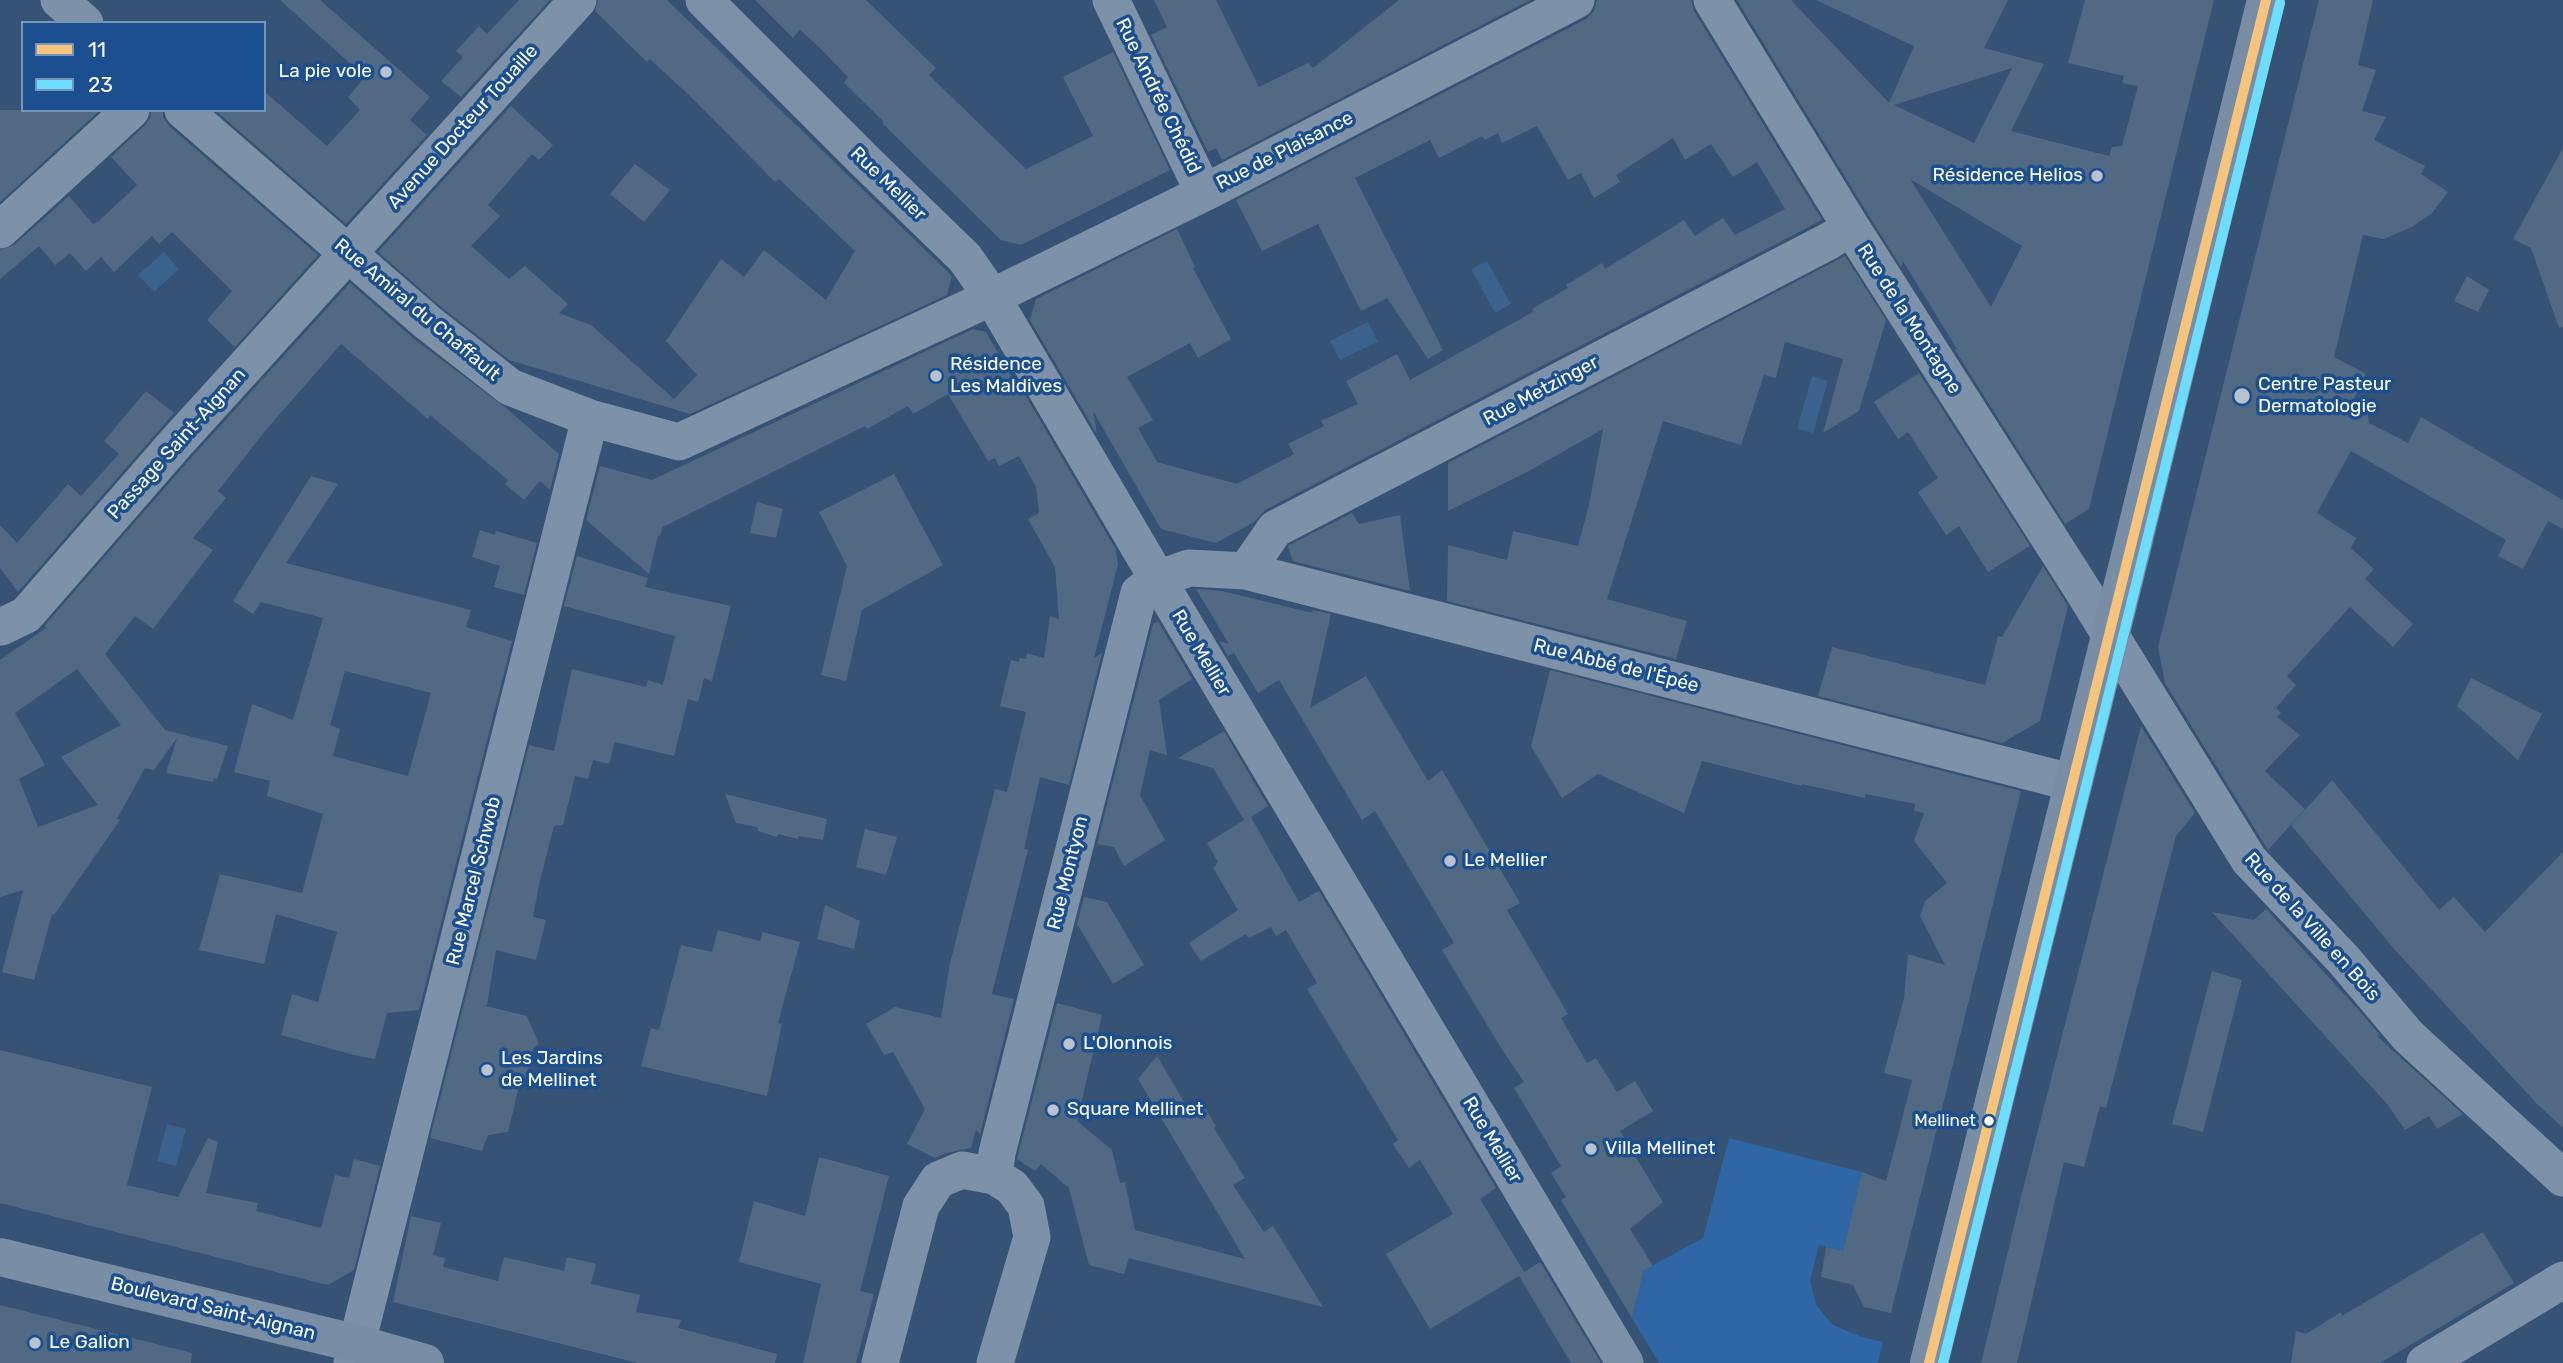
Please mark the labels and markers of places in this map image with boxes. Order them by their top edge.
place label: La pie vole [279,61,372,83]
marker: La pie vole [378,64,394,80]
place label: Résidence Helios [1932,165,2083,187]
marker: Résidence Helios [2089,168,2105,184]
place label: Résidence Les Maldives [950,354,1062,398]
marker: Résidence Les Maldives [928,368,944,384]
place label: Centre Pasteur Dermatologie [2258,374,2391,418]
marker: Centre Pasteur Dermatologie [2232,386,2252,406]
place label: Le Mellier [1464,850,1547,872]
marker: Le Mellier [1442,853,1458,869]
place label: L'Olonnois [1083,1033,1172,1055]
marker: L'Olonnois [1061,1036,1077,1052]
place label: Les Jardins de Mellinet [501,1048,603,1092]
marker: Les Jardins de Mellinet [479,1062,495,1078]
place label: Square Mellinet [1067,1099,1203,1121]
marker: Square Mellinet [1045,1102,1061,1118]
place label: Mellinet [1914,1111,1976,1131]
marker: Mellinet [1982,1114,1996,1128]
place label: Villa Mellinet [1605,1138,1715,1160]
marker: Villa Mellinet [1583,1141,1599,1157]
place label: Le Galion [49,1332,130,1354]
marker: Le Galion [27,1335,43,1351]

